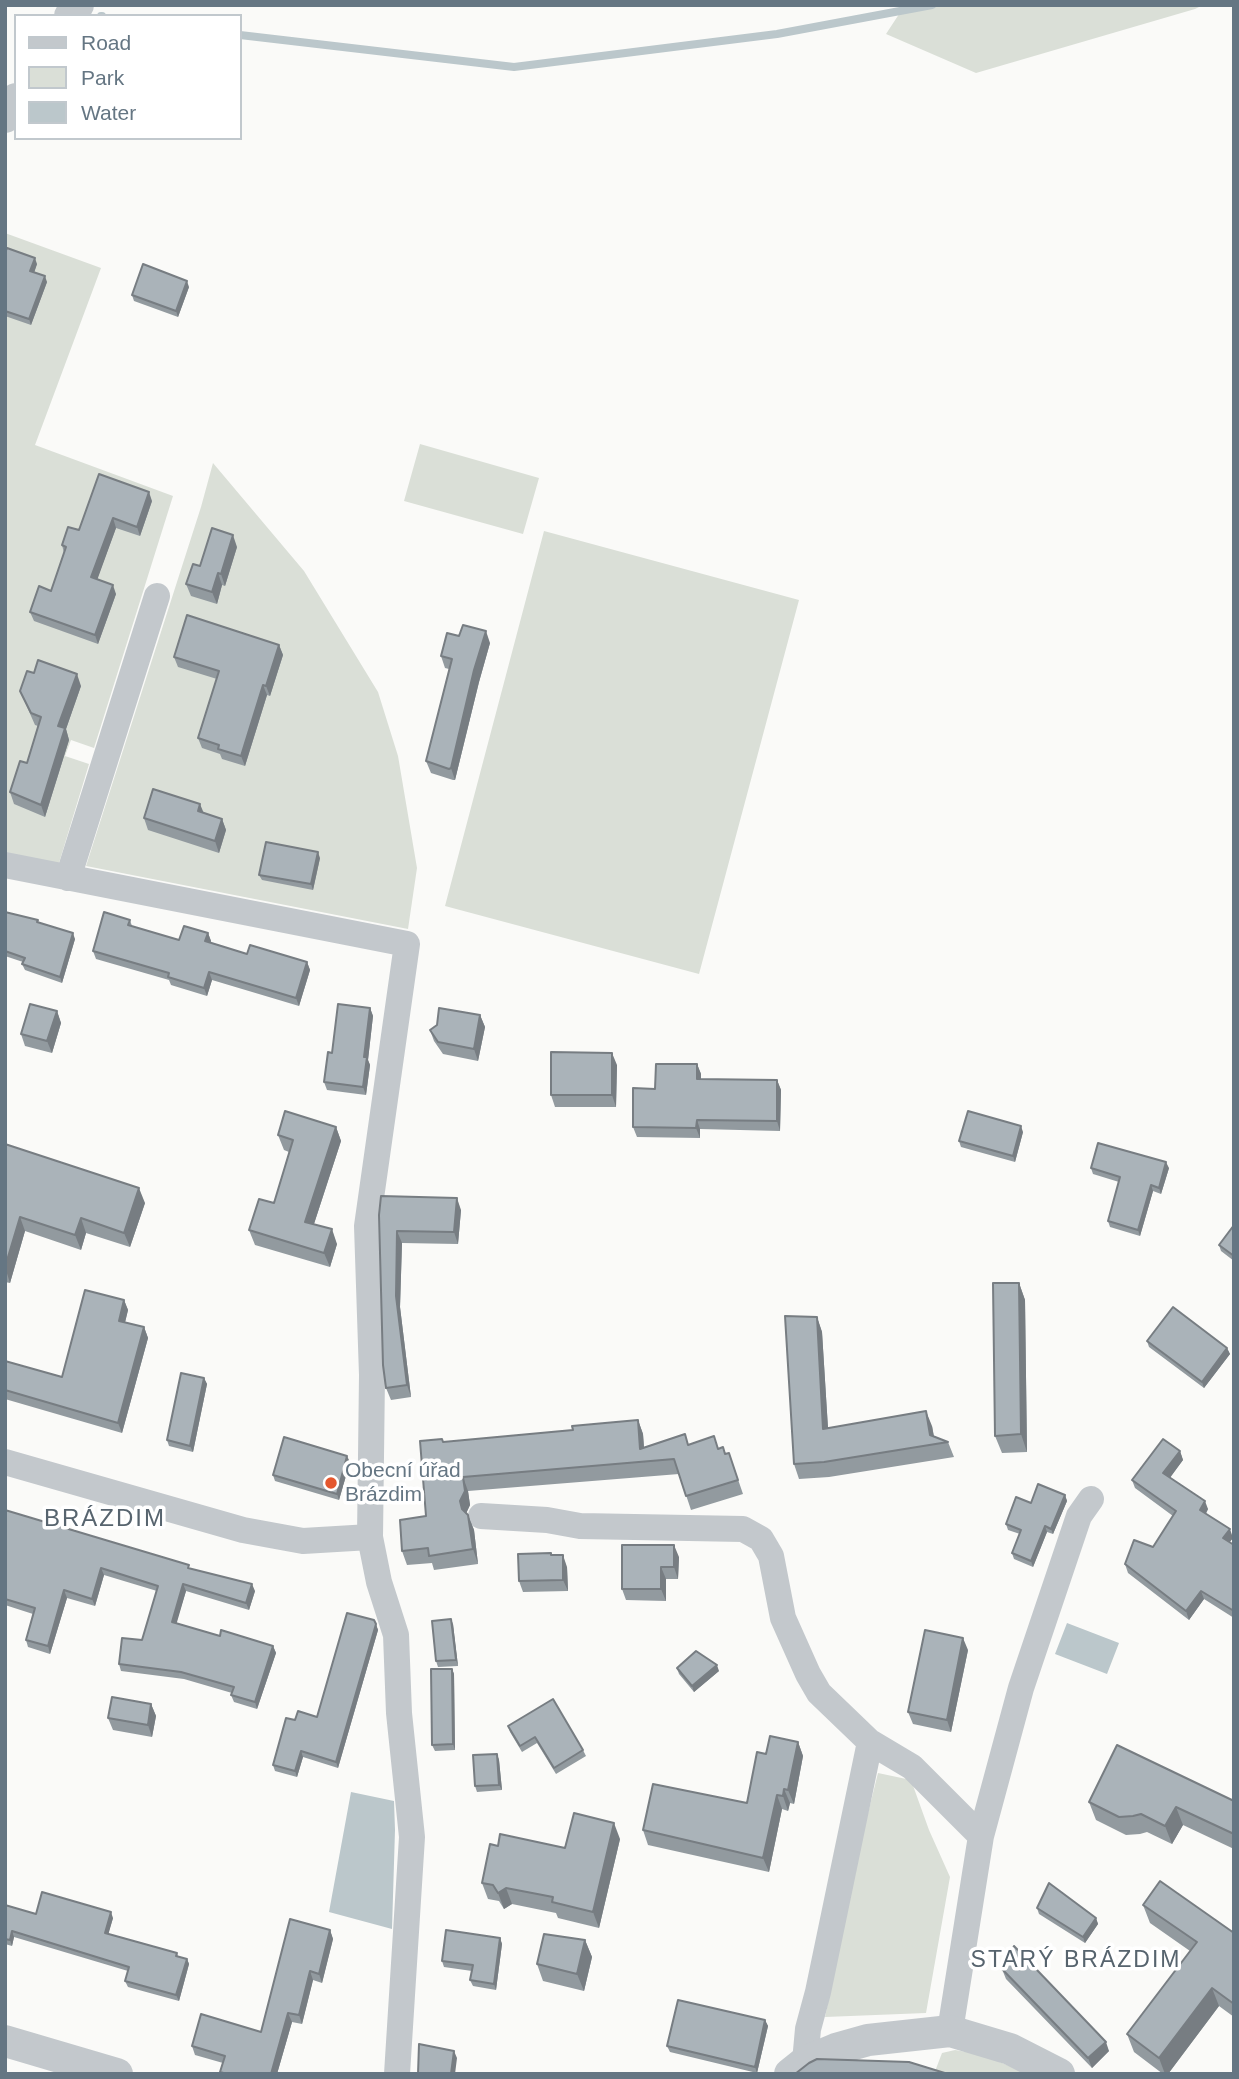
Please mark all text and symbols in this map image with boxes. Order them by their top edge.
legend [14,14,242,140]
text: Road [81,31,131,54]
text: Park [81,66,124,89]
text: Water [81,101,136,124]
place label: Obecní úřad Brázdim [345,1458,461,1508]
marker: Obecní úřad Brázdim [323,1475,339,1491]
district label: BRÁZDIM [45,1505,165,1533]
district label: STARÝ BRÁZDIM [972,1947,1180,1975]

